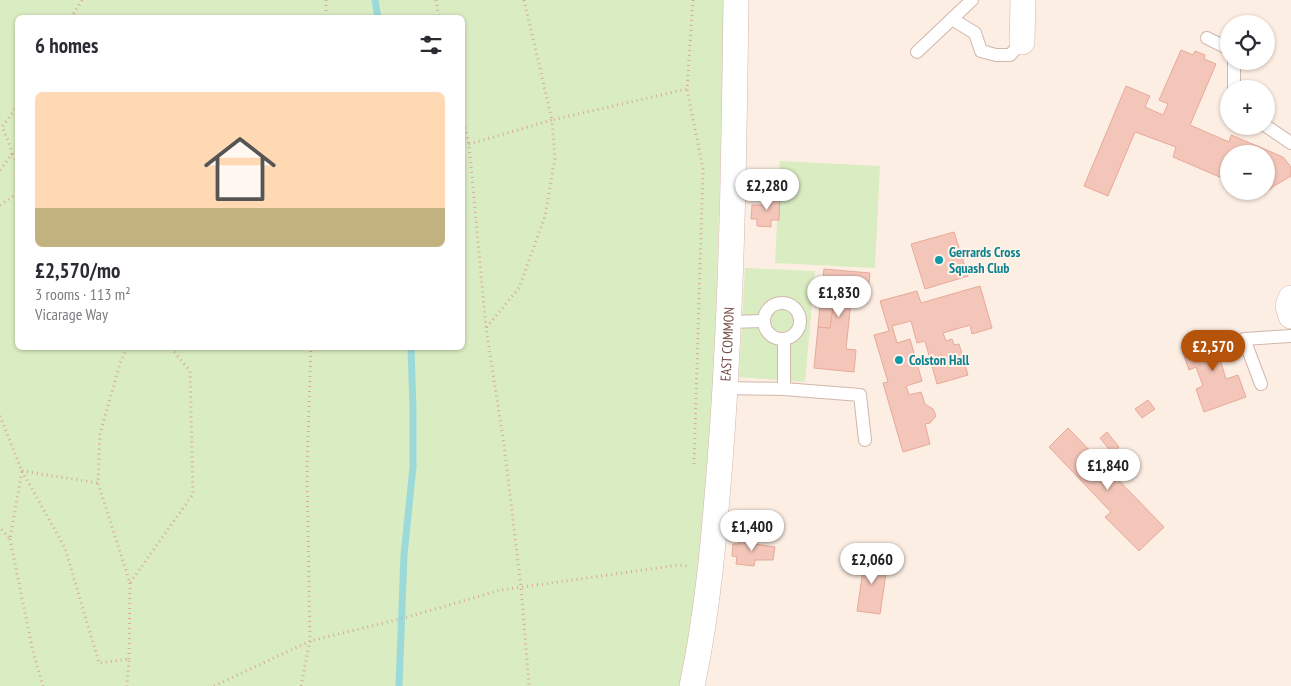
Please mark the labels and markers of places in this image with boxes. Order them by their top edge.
pin: £2,280 [726,168,808,211]
place label: Gerrards Cross Squash Club [949,243,1020,277]
marker: Gerrards Cross Squash Club [933,254,945,266]
pin: £1,830 [798,276,880,318]
pin: £2,570 [1172,330,1254,372]
place label: Colston Hall [909,351,970,369]
marker: Colston Hall [893,354,905,366]
pin: £1,840 [1067,448,1149,491]
pin: £1,400 [711,510,793,552]
pin: £2,060 [831,542,913,585]

